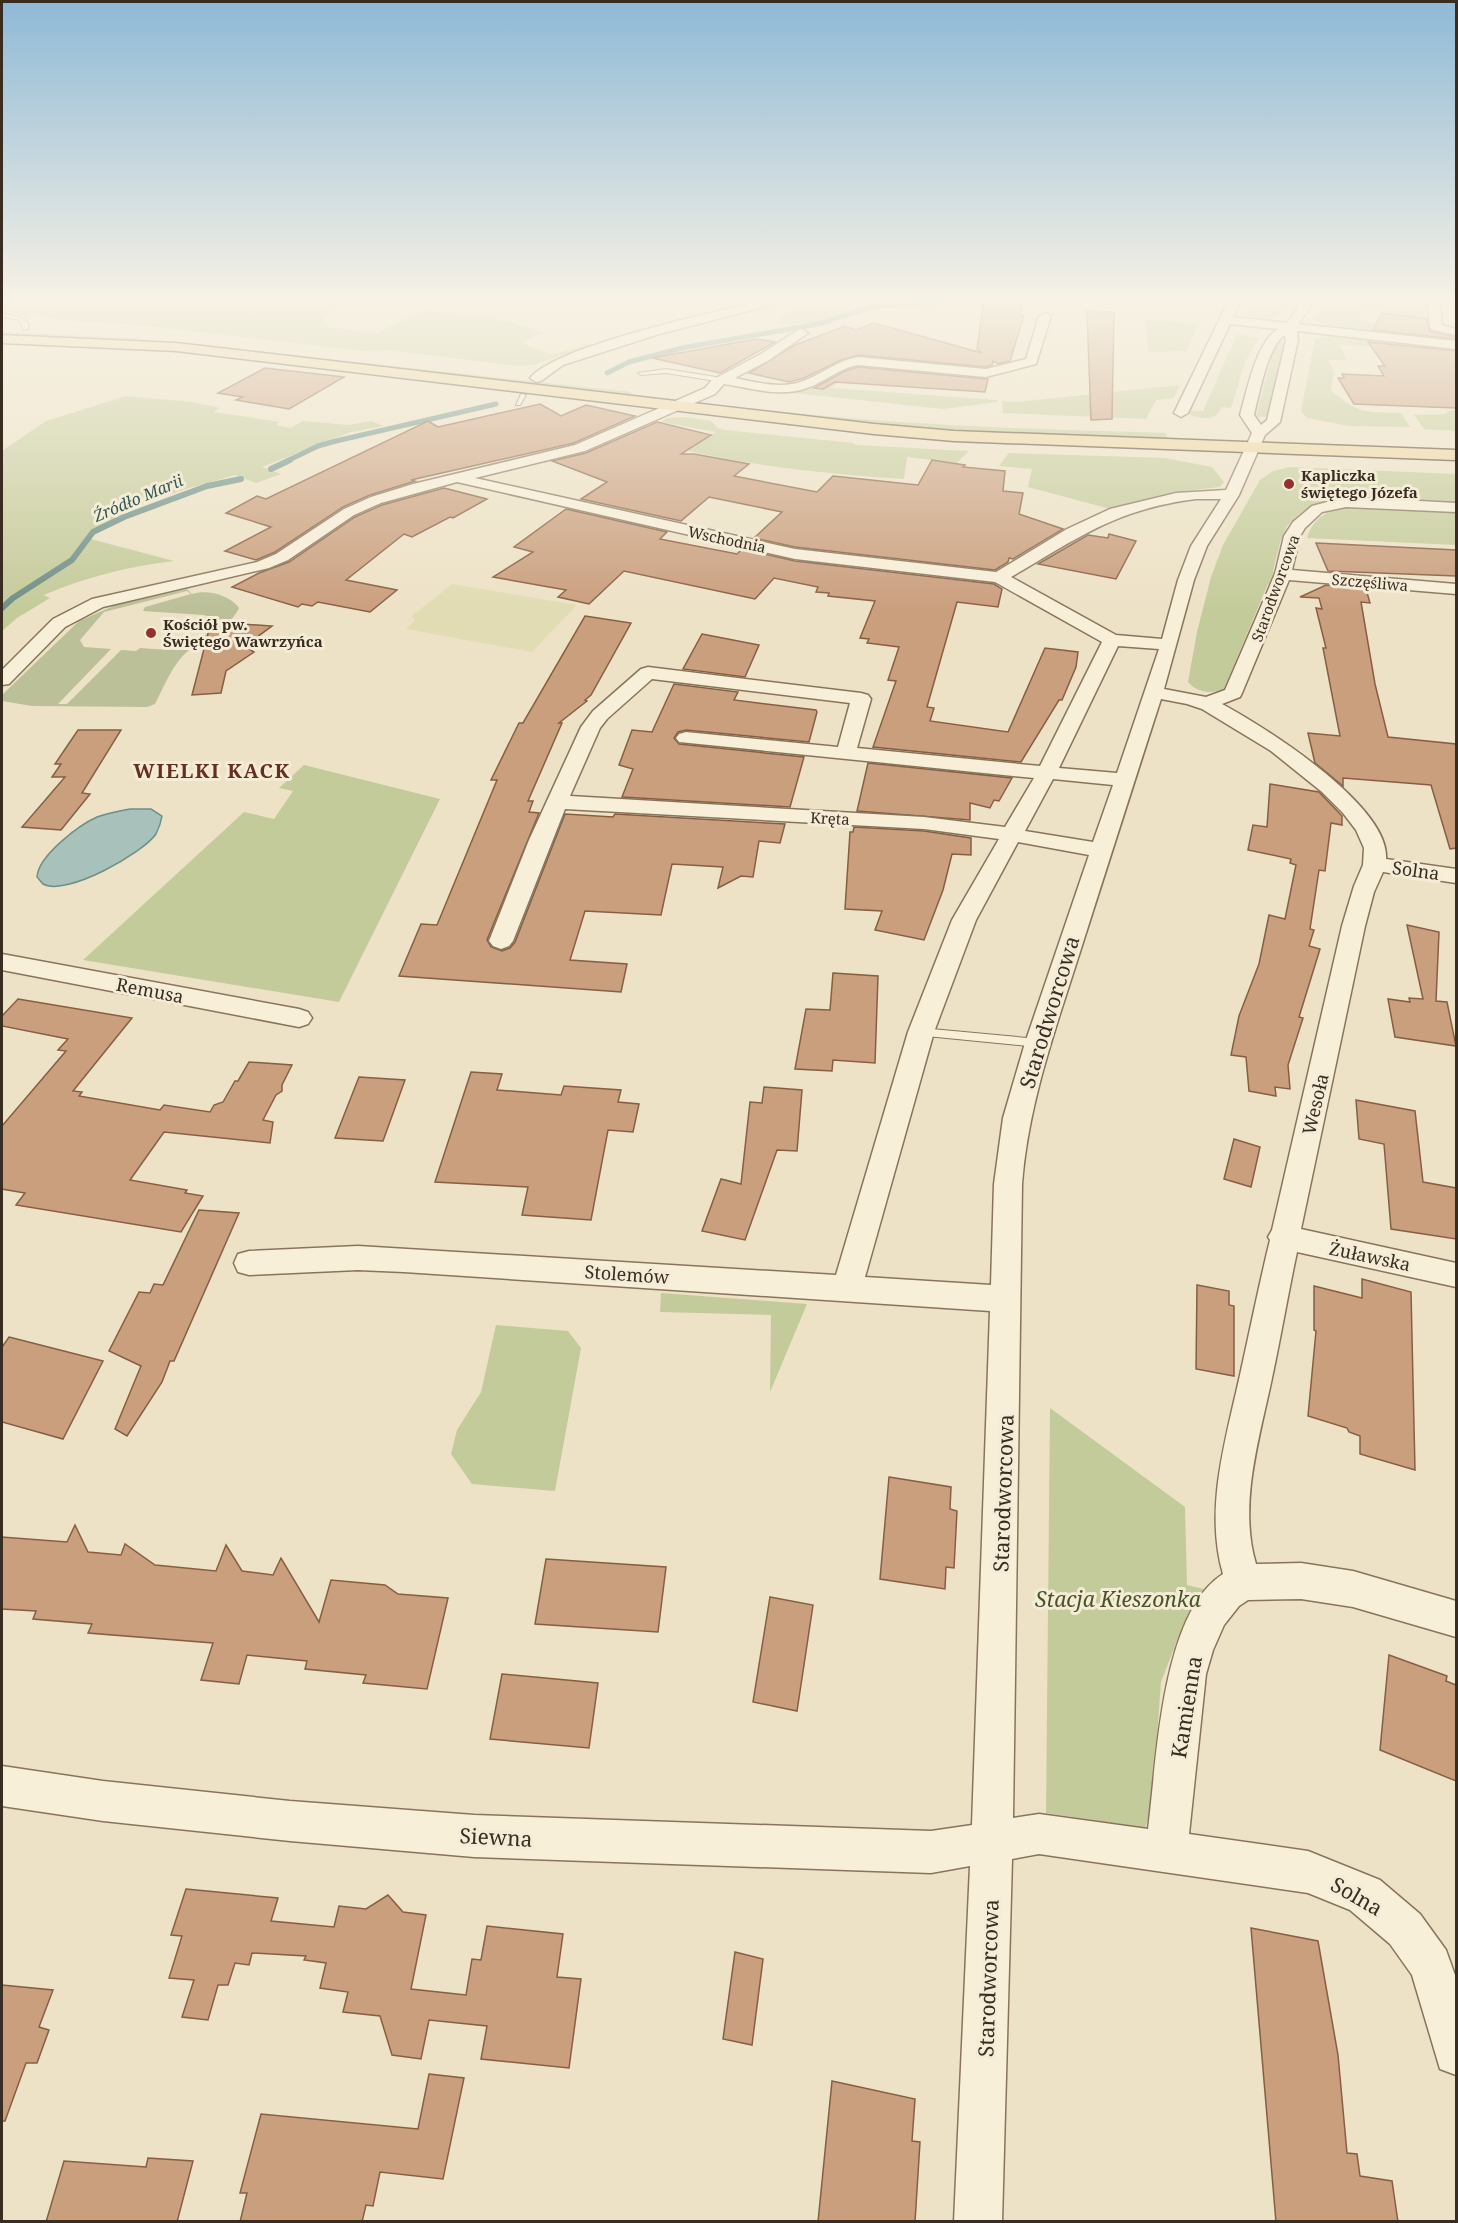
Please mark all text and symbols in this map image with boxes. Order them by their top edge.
place label: Kapliczka świętego Józefa [1301,465,1418,502]
water label: Źródło Marii [89,469,186,527]
marker: Kapliczka świętego Józefa [1282,477,1296,491]
street label: Wschodnia [686,521,768,557]
street label: Starodworcowa [1246,532,1304,644]
street label: Szczęśliwa [1331,569,1409,595]
place label: Kościół pw. Świętego Wawrzyńca [163,614,323,651]
marker: Kościół pw. Świętego Wawrzyńca [144,626,158,640]
district label: WIELKI KACK [133,757,291,784]
street label: Kręta [810,807,850,829]
street label: Solna [1391,855,1441,885]
street label: Starodworcowa [1013,932,1085,1092]
street label: Remusa [114,972,186,1008]
street label: Wesoła [1296,1071,1334,1137]
street label: Żuławska [1327,1236,1413,1276]
street label: Stolemów [584,1259,671,1289]
street label: Starodworcowa [986,1414,1020,1572]
park label: Stacja Kieszonka [1035,1585,1202,1613]
street label: Kamienna [1164,1654,1208,1760]
street label: Siewna [459,1821,533,1853]
street label: Solna [1326,1870,1388,1922]
street label: Starodworcowa [971,1899,1005,2057]

